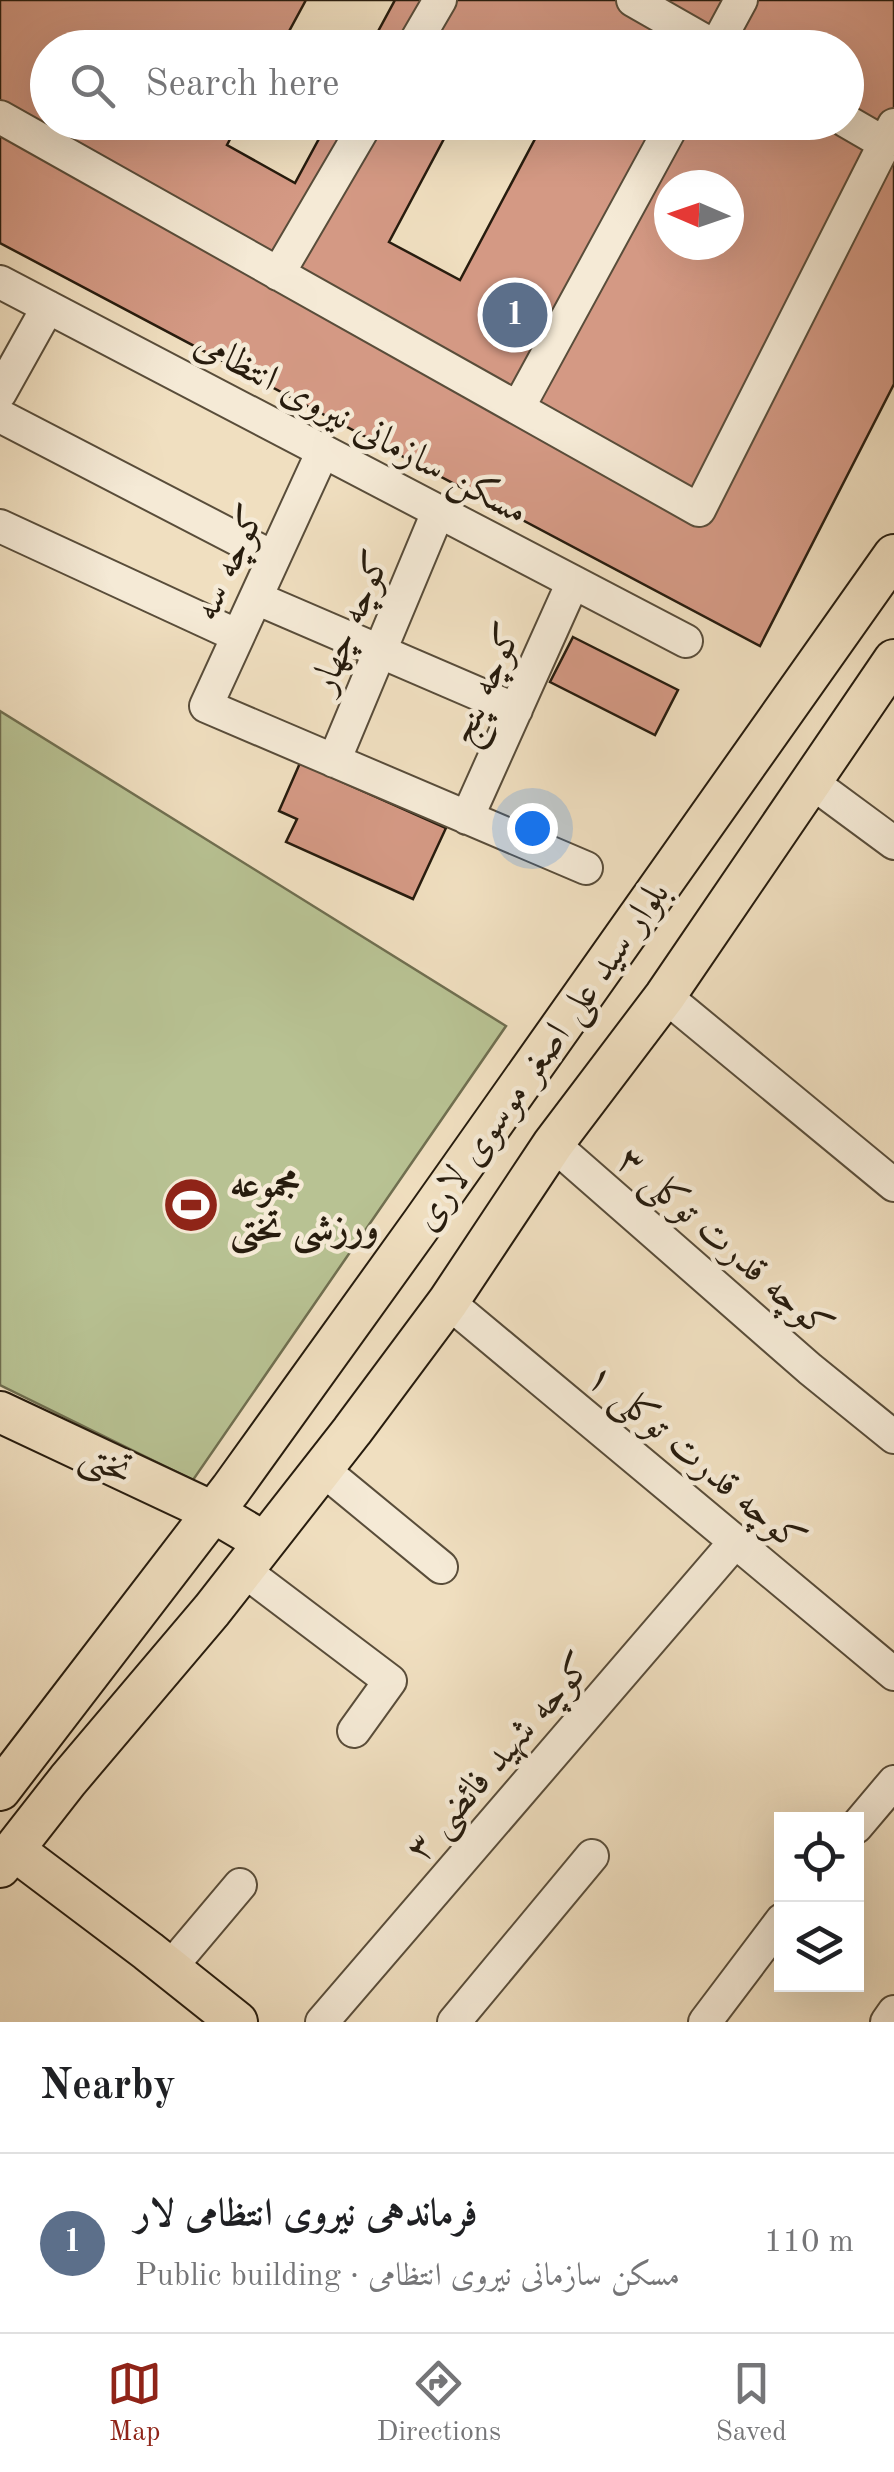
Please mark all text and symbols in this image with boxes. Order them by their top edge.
search box [30,30,864,140]
icon: search [65,58,120,113]
text: Search here [145,66,340,104]
north arrow [654,170,744,260]
pin: 1 [482,278,548,352]
street label: مسکن سازمانی نیروی انتظامی [186,323,534,536]
street label: کوچه سه [188,500,277,628]
street label: کوچه چهار [303,546,402,704]
street label: کوچه پنج [443,618,541,755]
your location [507,803,558,854]
street label: بلوار سید علی اصغر موسوی لاری [407,875,682,1242]
street label: کوچه قدرت توکلی ۳ [605,1140,840,1352]
place label: مجموعه ورزشی تختی [230,1167,379,1255]
sports icon: مجموعه ورزشی تختی [161,1175,221,1235]
street label: کوچه قدرت توکلی ۱ [575,1357,812,1566]
street label: تختی [72,1436,138,1497]
street label: کوچه شهید فائضی ۳ [400,1647,604,1872]
map controls [774,1812,864,1992]
button: locate [774,1812,864,1902]
button: layers [774,1902,864,1992]
text: Nearby [40,2066,176,2108]
text: فرماندهی نیروی انتظامی لار [135,2196,478,2234]
text: 1 [63,2227,82,2259]
text: 110 m [764,2227,854,2259]
text: Public building · مسکن سازمانی نیروی انتظامی [135,2261,680,2293]
tab: Map [107,2356,162,2451]
tab: Directions [377,2356,501,2451]
tab: Saved [715,2356,787,2451]

